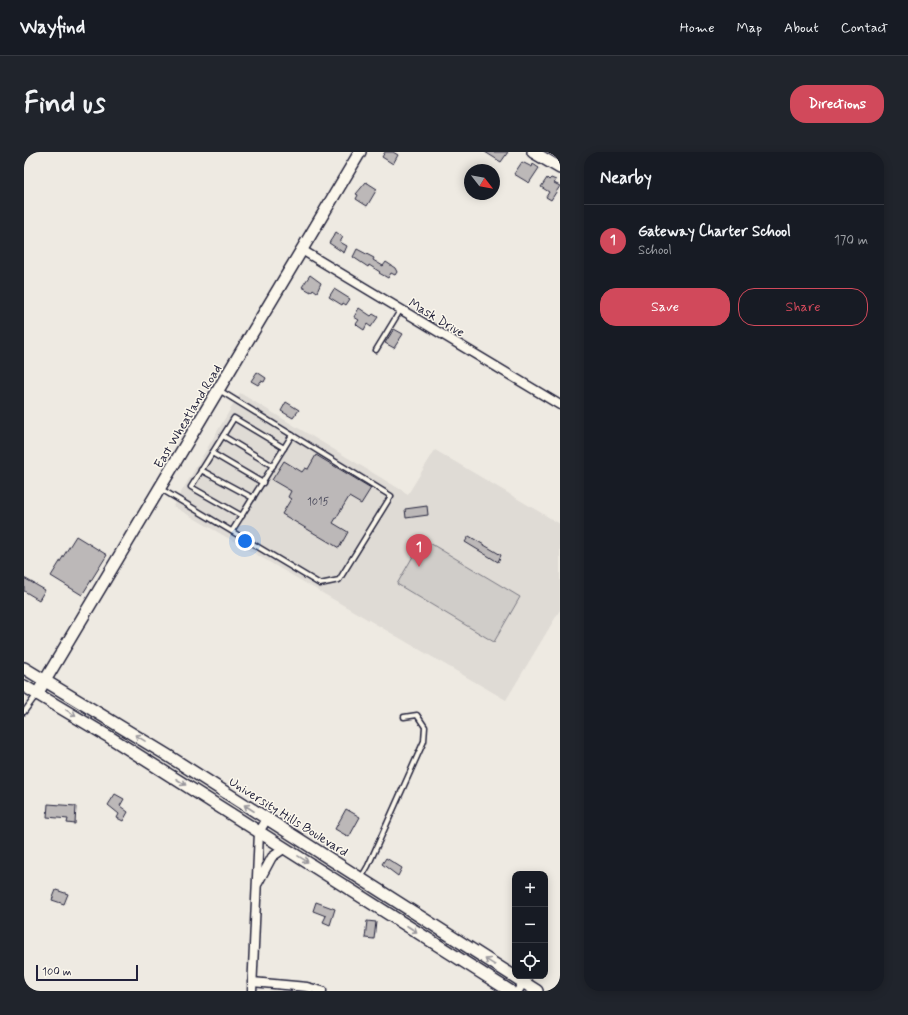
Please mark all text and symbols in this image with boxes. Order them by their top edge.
text: Wayfind [20,15,85,40]
text: Home [680,19,714,37]
text: Map [736,19,762,37]
text: About [784,19,819,37]
text: Contact [841,19,888,37]
button: Directions [790,85,884,123]
text: Find us [24,86,105,123]
north arrow [464,164,500,200]
text: Nearby [600,167,652,189]
text: Gateway Charter School [638,222,791,242]
text: 1 [610,232,616,249]
text: 170 m [834,232,868,249]
text: School [638,242,672,259]
button: Save [600,288,730,326]
button: Share [738,288,868,326]
street label: Mask Drive [405,295,467,342]
street label: East Wheatland Road [151,362,226,472]
house number: 1015 [307,495,329,509]
your location [235,531,255,551]
pin: 1 [406,534,432,567]
one-way arrow [65,710,77,718]
one-way arrow [135,734,146,742]
street label: University Hills Boulevard [225,774,351,861]
one-way arrow [175,779,187,787]
one-way arrow [244,804,255,812]
one-way arrow [297,855,308,864]
map controls [512,871,548,979]
button: + [512,871,548,907]
button: − [512,907,548,943]
one-way arrow [406,925,417,933]
button: locate [512,943,548,979]
one-way arrow [485,958,496,966]
scale bar [36,963,138,982]
text: 100 m [42,965,72,979]

